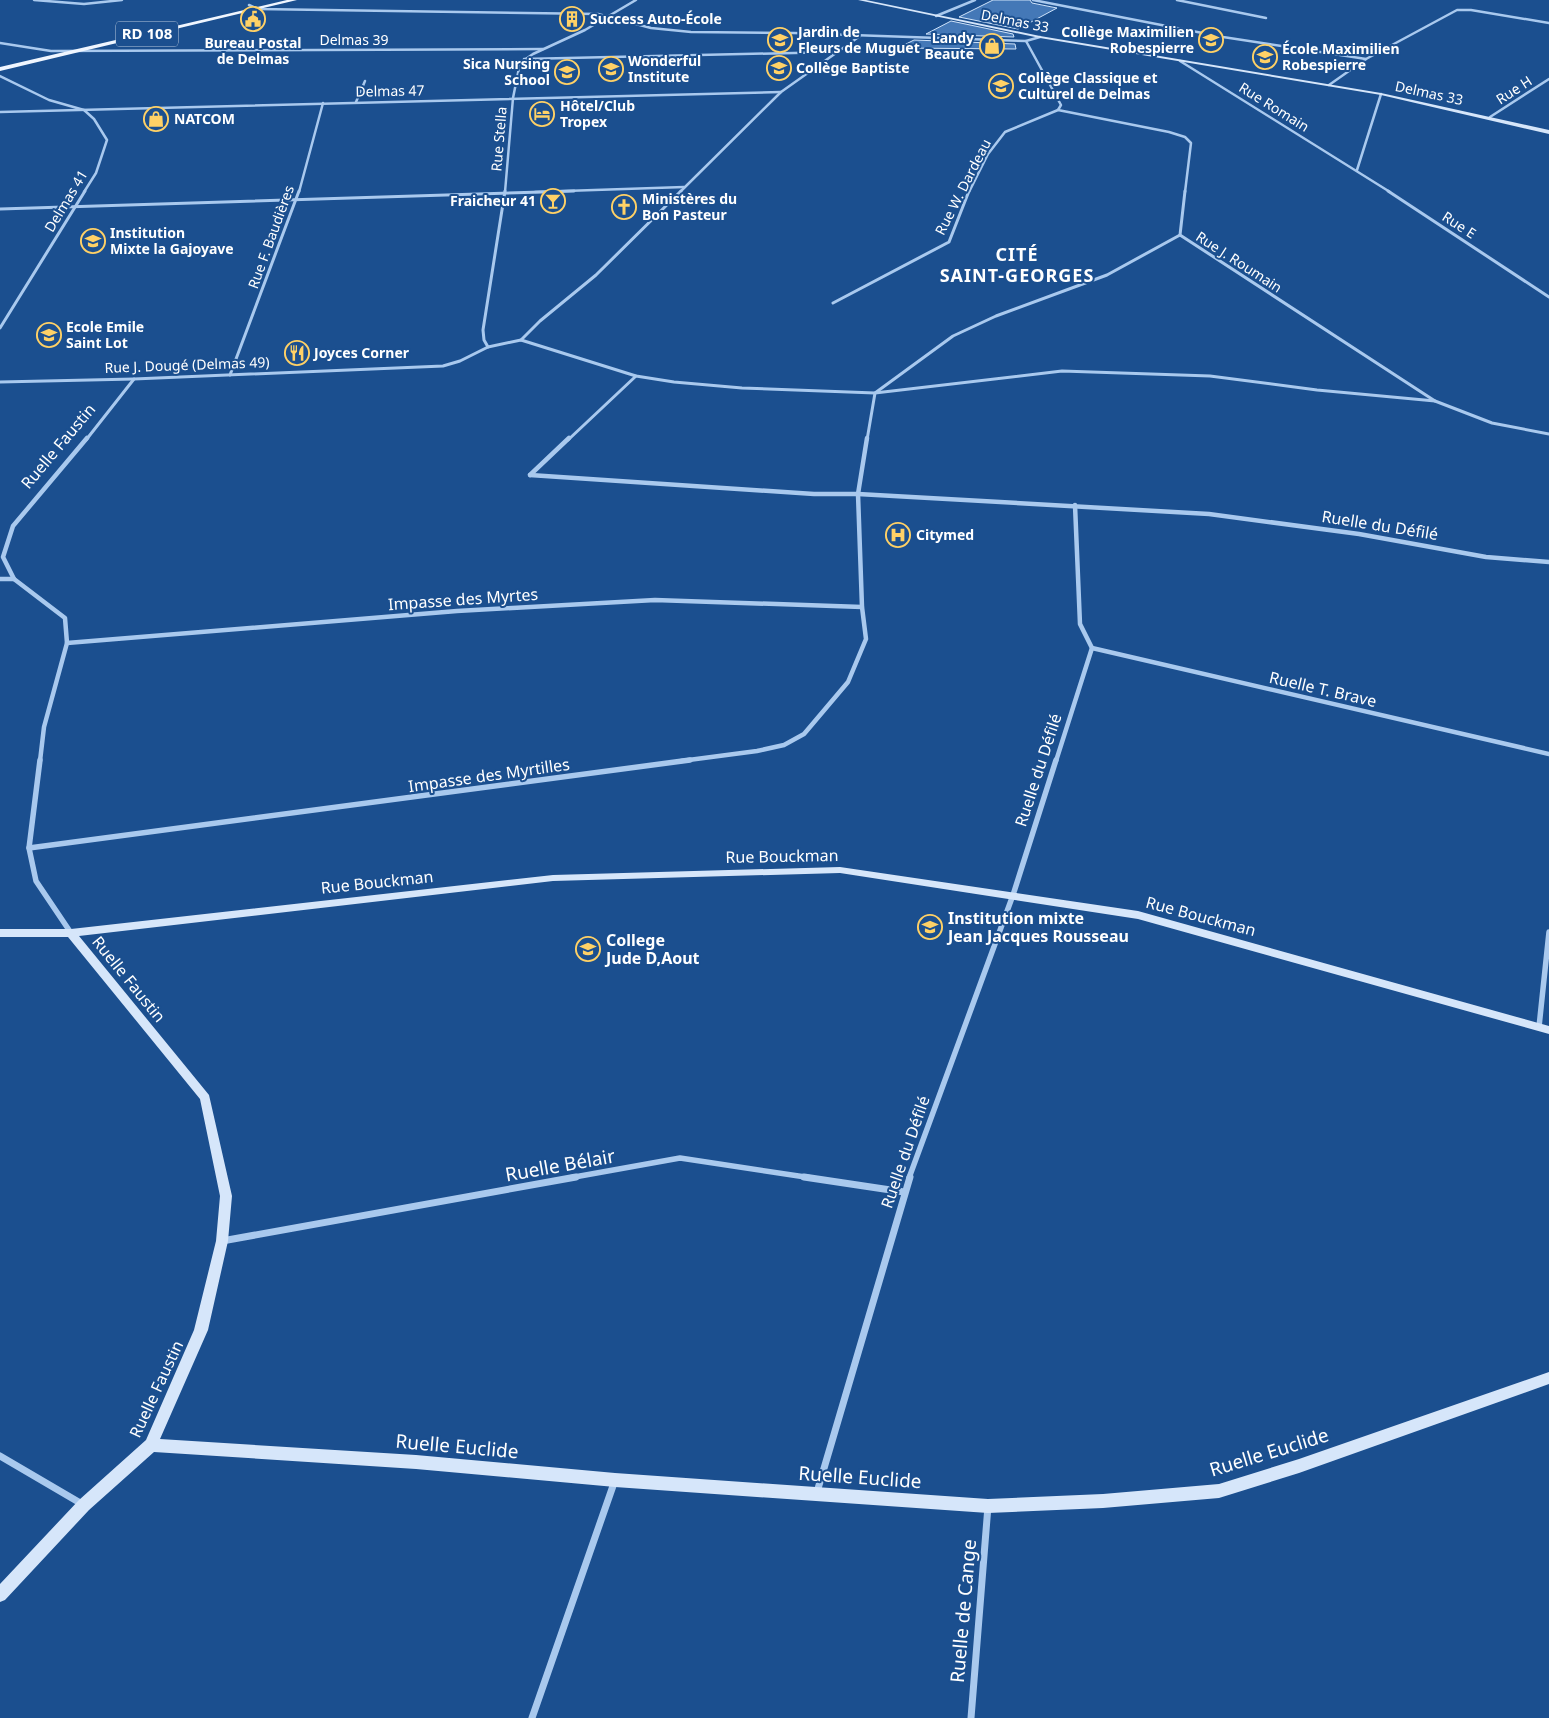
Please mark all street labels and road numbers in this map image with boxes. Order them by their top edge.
street label: Delmas 33 [979,5,1051,36]
road number: RD 108 [116,22,178,46]
street label: Delmas 39 [319,30,389,49]
street label: Rue H [1492,71,1535,108]
street label: Delmas 33 [1393,76,1465,109]
street label: Rue Romain [1236,78,1313,136]
street label: Delmas 47 [355,80,425,101]
street label: Rue Stella [486,106,511,172]
street label: Rue W. Dardeau [930,136,995,238]
street label: Delmas 41 [40,166,91,235]
street label: Rue F. Baudières [243,182,298,291]
street label: Rue E [1439,207,1480,243]
street label: Rue J. Roumain [1193,227,1286,297]
street label: Rue J. Dougé (Delmas 49) [104,352,270,377]
street label: Ruelle Faustin [16,399,100,493]
street label: Ruelle du Défilé [1320,505,1440,545]
street label: Impasse des Myrtes [387,583,539,615]
street label: Ruelle T. Brave [1267,666,1379,712]
street label: Ruelle du Défilé [1009,711,1067,829]
street label: Impasse des Myrtilles [407,753,571,797]
street label: Rue Bouckman [725,844,839,868]
street label: Rue Bouckman [320,865,434,899]
street label: Rue Bouckman [1144,891,1258,941]
street label: Ruelle Faustin [87,931,171,1027]
street label: Ruelle du Défilé [875,1093,935,1211]
street label: Ruelle Bélair [503,1143,617,1187]
street label: Ruelle Faustin [124,1337,188,1441]
street label: Ruelle Euclide [1206,1422,1332,1482]
street label: Ruelle Euclide [394,1428,520,1464]
street label: Ruelle Euclide [798,1460,922,1494]
street label: Ruelle de Cange [944,1538,982,1684]

